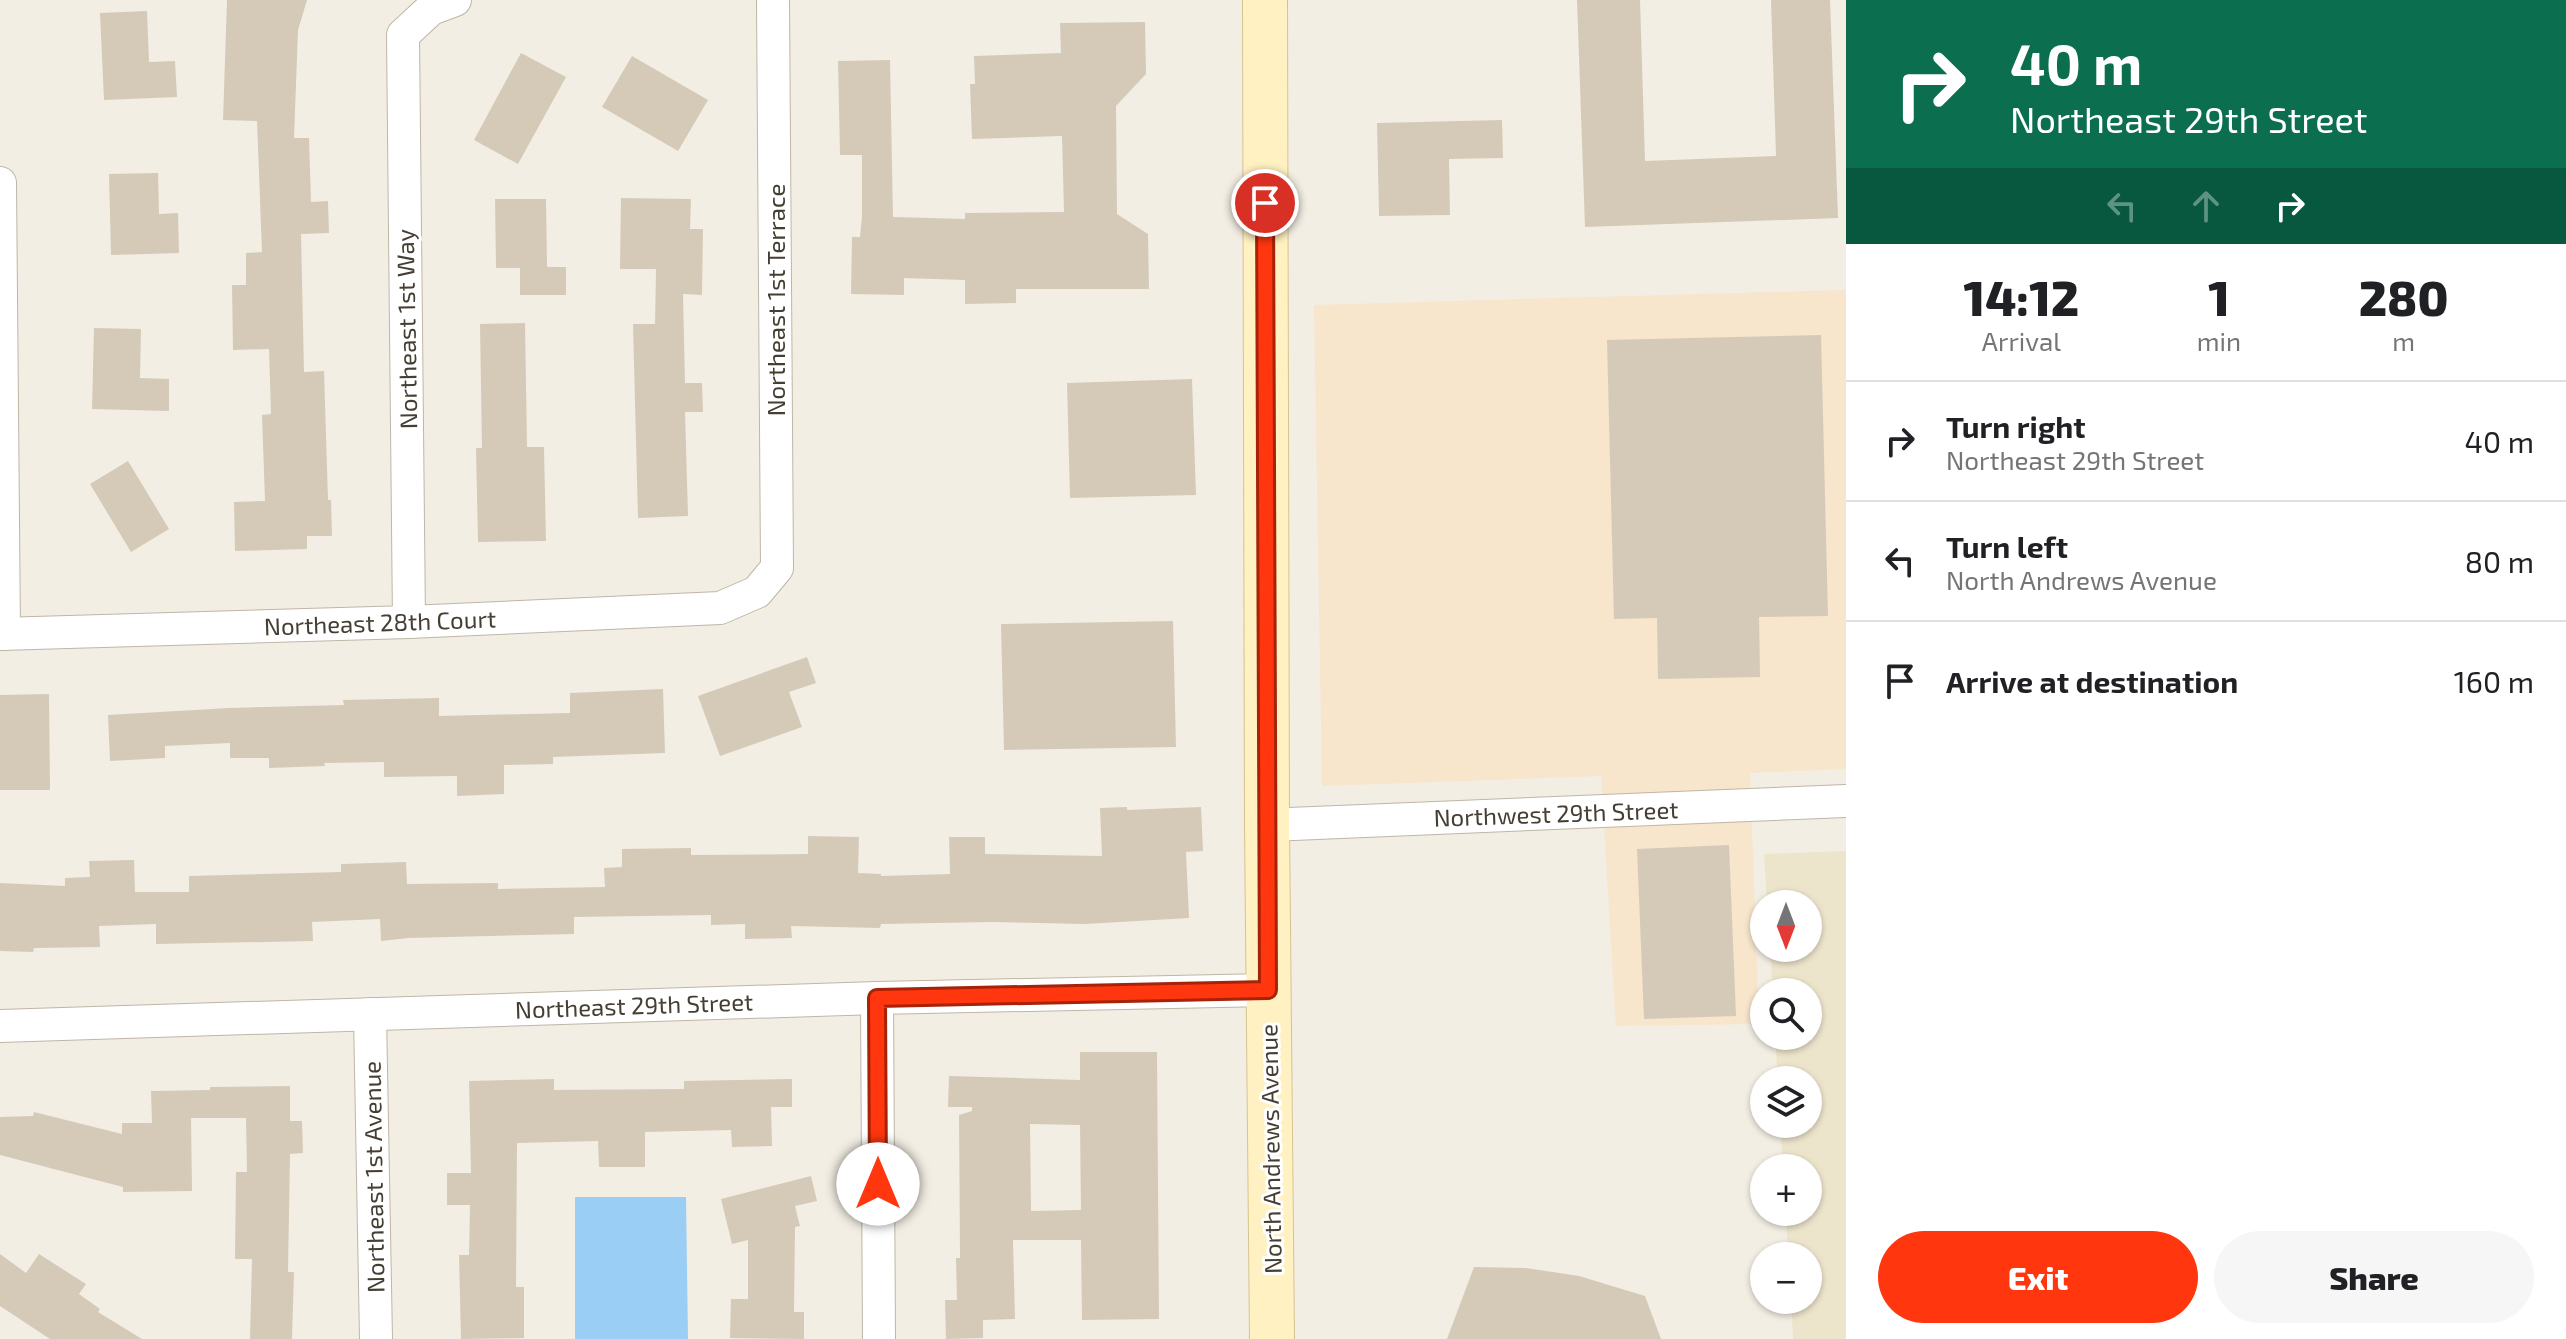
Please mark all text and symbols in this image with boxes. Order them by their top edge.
text: 40 m [2010,29,2142,96]
icon: right [1878,32,1982,136]
text: Northeast 29th Street [2010,97,2368,140]
pin [1231,169,1299,237]
icon: arrive [1243,181,1287,225]
street label: Northeast 1st Terrace [761,184,790,416]
icon: left [2100,184,2144,228]
icon: ahead [2184,184,2228,228]
icon: right [2268,184,2312,228]
street label: Northeast 1st Way [390,228,422,429]
text: 14:12 [1964,268,2079,326]
text: 1 [2208,268,2230,326]
text: 280 [2359,268,2448,326]
text: Arrival [1982,325,2061,356]
text: min [2197,325,2241,356]
text: m [2392,325,2415,356]
text: Turn right [1946,408,2086,444]
icon: right [1878,419,1922,463]
text: 40 m [2464,423,2534,459]
text: Northeast 29th Street [1946,444,2204,475]
text: Turn left [1946,528,2068,564]
icon: left [1878,539,1922,583]
text: 80 m [2465,543,2534,579]
text: North Andrews Avenue [1946,564,2217,595]
street label: Northeast 28th Court [263,603,497,641]
icon: arrive [1878,659,1922,703]
text: Arrive at destination [1946,663,2238,699]
text: 160 m [2454,663,2534,699]
street label: Northwest 29th Street [1433,794,1679,832]
north arrow [1750,890,1822,962]
map controls [1750,890,1822,1314]
button: search [1750,978,1822,1050]
street label: Northeast 29th Street [514,986,754,1024]
street label: North Andrews Avenue [1253,1024,1287,1274]
street label: Northeast 1st Avenue [356,1061,390,1293]
button: layers [1750,1066,1822,1138]
position arrow [836,1142,920,1226]
button: + [1750,1154,1822,1226]
button: Exit [1878,1231,2198,1323]
button: Share [2214,1231,2534,1323]
button: − [1750,1242,1822,1314]

